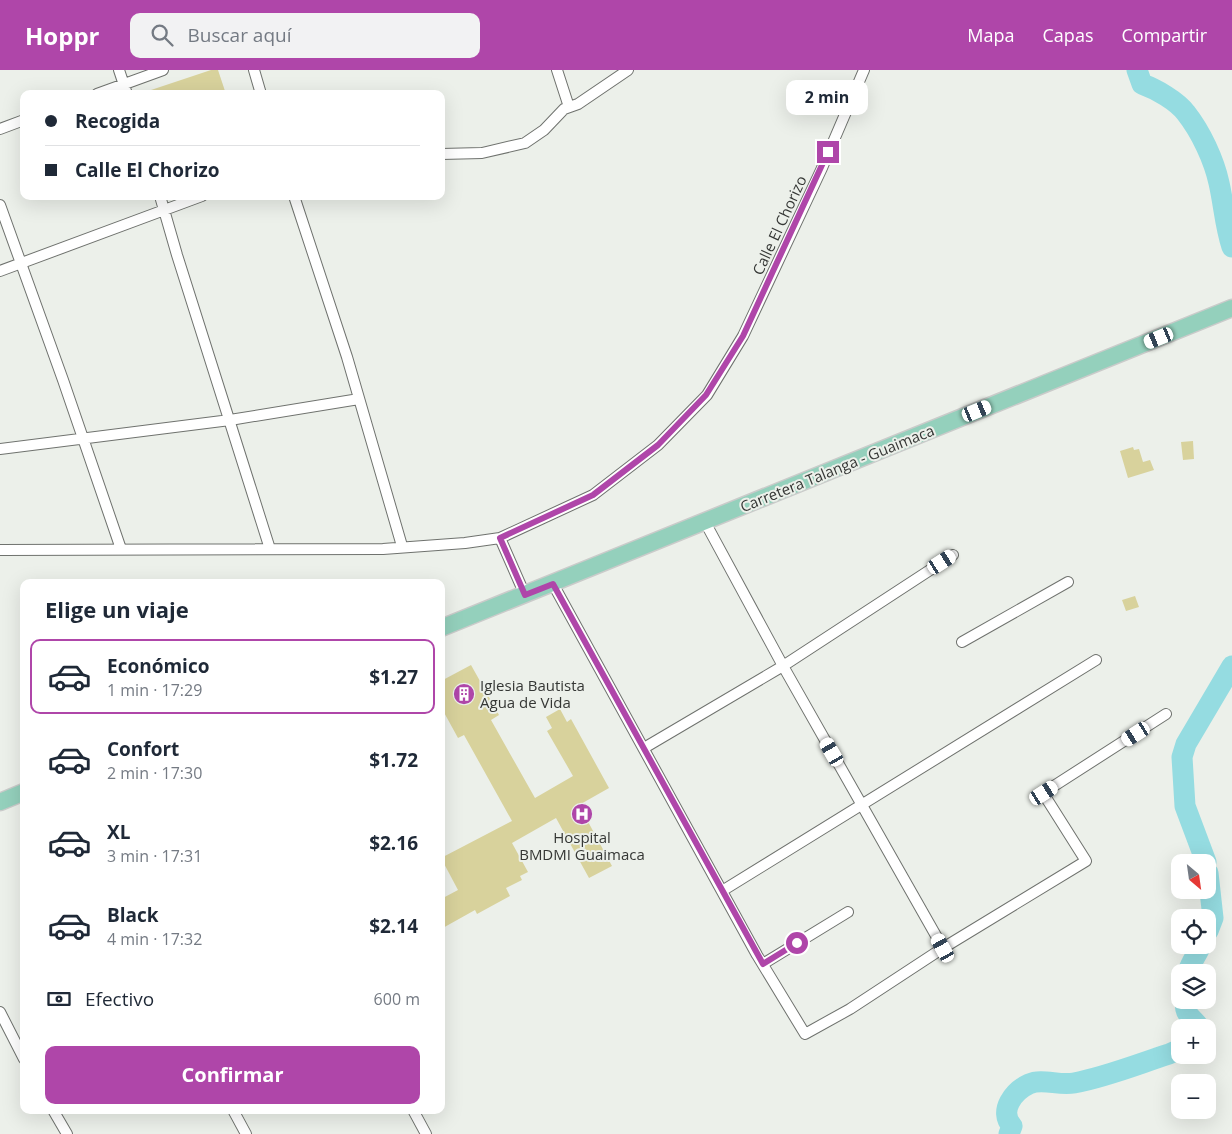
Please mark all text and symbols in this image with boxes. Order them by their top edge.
search box [130,13,480,58]
text: Hoppr [25,19,100,52]
icon: search [148,21,176,49]
text: Buscar aquí [188,22,291,48]
text: Mapa [967,23,1015,47]
text: Capas [1043,23,1093,47]
text: Compartir [1121,23,1207,47]
callout: 2 min [787,79,869,114]
text: 2 min [805,86,849,108]
text: Recogida [75,108,160,134]
route end [817,141,839,163]
text: Calle El Chorizo [75,157,220,183]
street label: Calle El Chorizo [747,172,811,278]
car [1142,325,1175,351]
car [960,398,993,424]
street label: Carretera Talanga - Guaimaca [737,420,937,516]
car [925,548,958,576]
text: Elige un viaje [45,594,189,624]
text: Económico [107,653,209,679]
icon: car [47,654,92,699]
text: $1.27 [369,664,418,690]
place label: Iglesia Bautista Agua de Vida [480,675,585,712]
text: 1 min · 17:29 [107,679,202,701]
building icon: Iglesia Bautista Agua de Vida [452,682,476,706]
car [1119,720,1152,748]
car [818,735,845,769]
text: Confort [107,736,179,762]
icon: car [47,737,92,782]
text: $1.72 [369,747,418,773]
text: 2 min · 17:30 [107,762,202,784]
car [1027,779,1060,807]
hospital icon: Hospital BMDMI Guaimaca [570,802,594,826]
text: XL [107,819,130,845]
icon: car [47,820,92,865]
place label: Hospital BMDMI Guaimaca [519,827,645,864]
text: $2.16 [369,830,418,856]
text: 3 min · 17:31 [107,845,202,867]
north arrow [1171,854,1216,899]
map controls [1171,854,1216,1119]
text: Black [107,902,159,928]
icon: car [47,903,92,948]
button: locate [1171,909,1216,954]
text: $2.14 [369,913,418,939]
text: 4 min · 17:32 [107,928,202,950]
car [929,931,956,965]
route start [786,932,808,954]
button: layers [1171,964,1216,1009]
icon: cash [45,985,73,1013]
text: Efectivo [85,986,154,1012]
text: 600 m [374,988,420,1010]
button: + [1171,1019,1216,1064]
button: Confirmar [45,1046,420,1104]
button: − [1171,1074,1216,1119]

